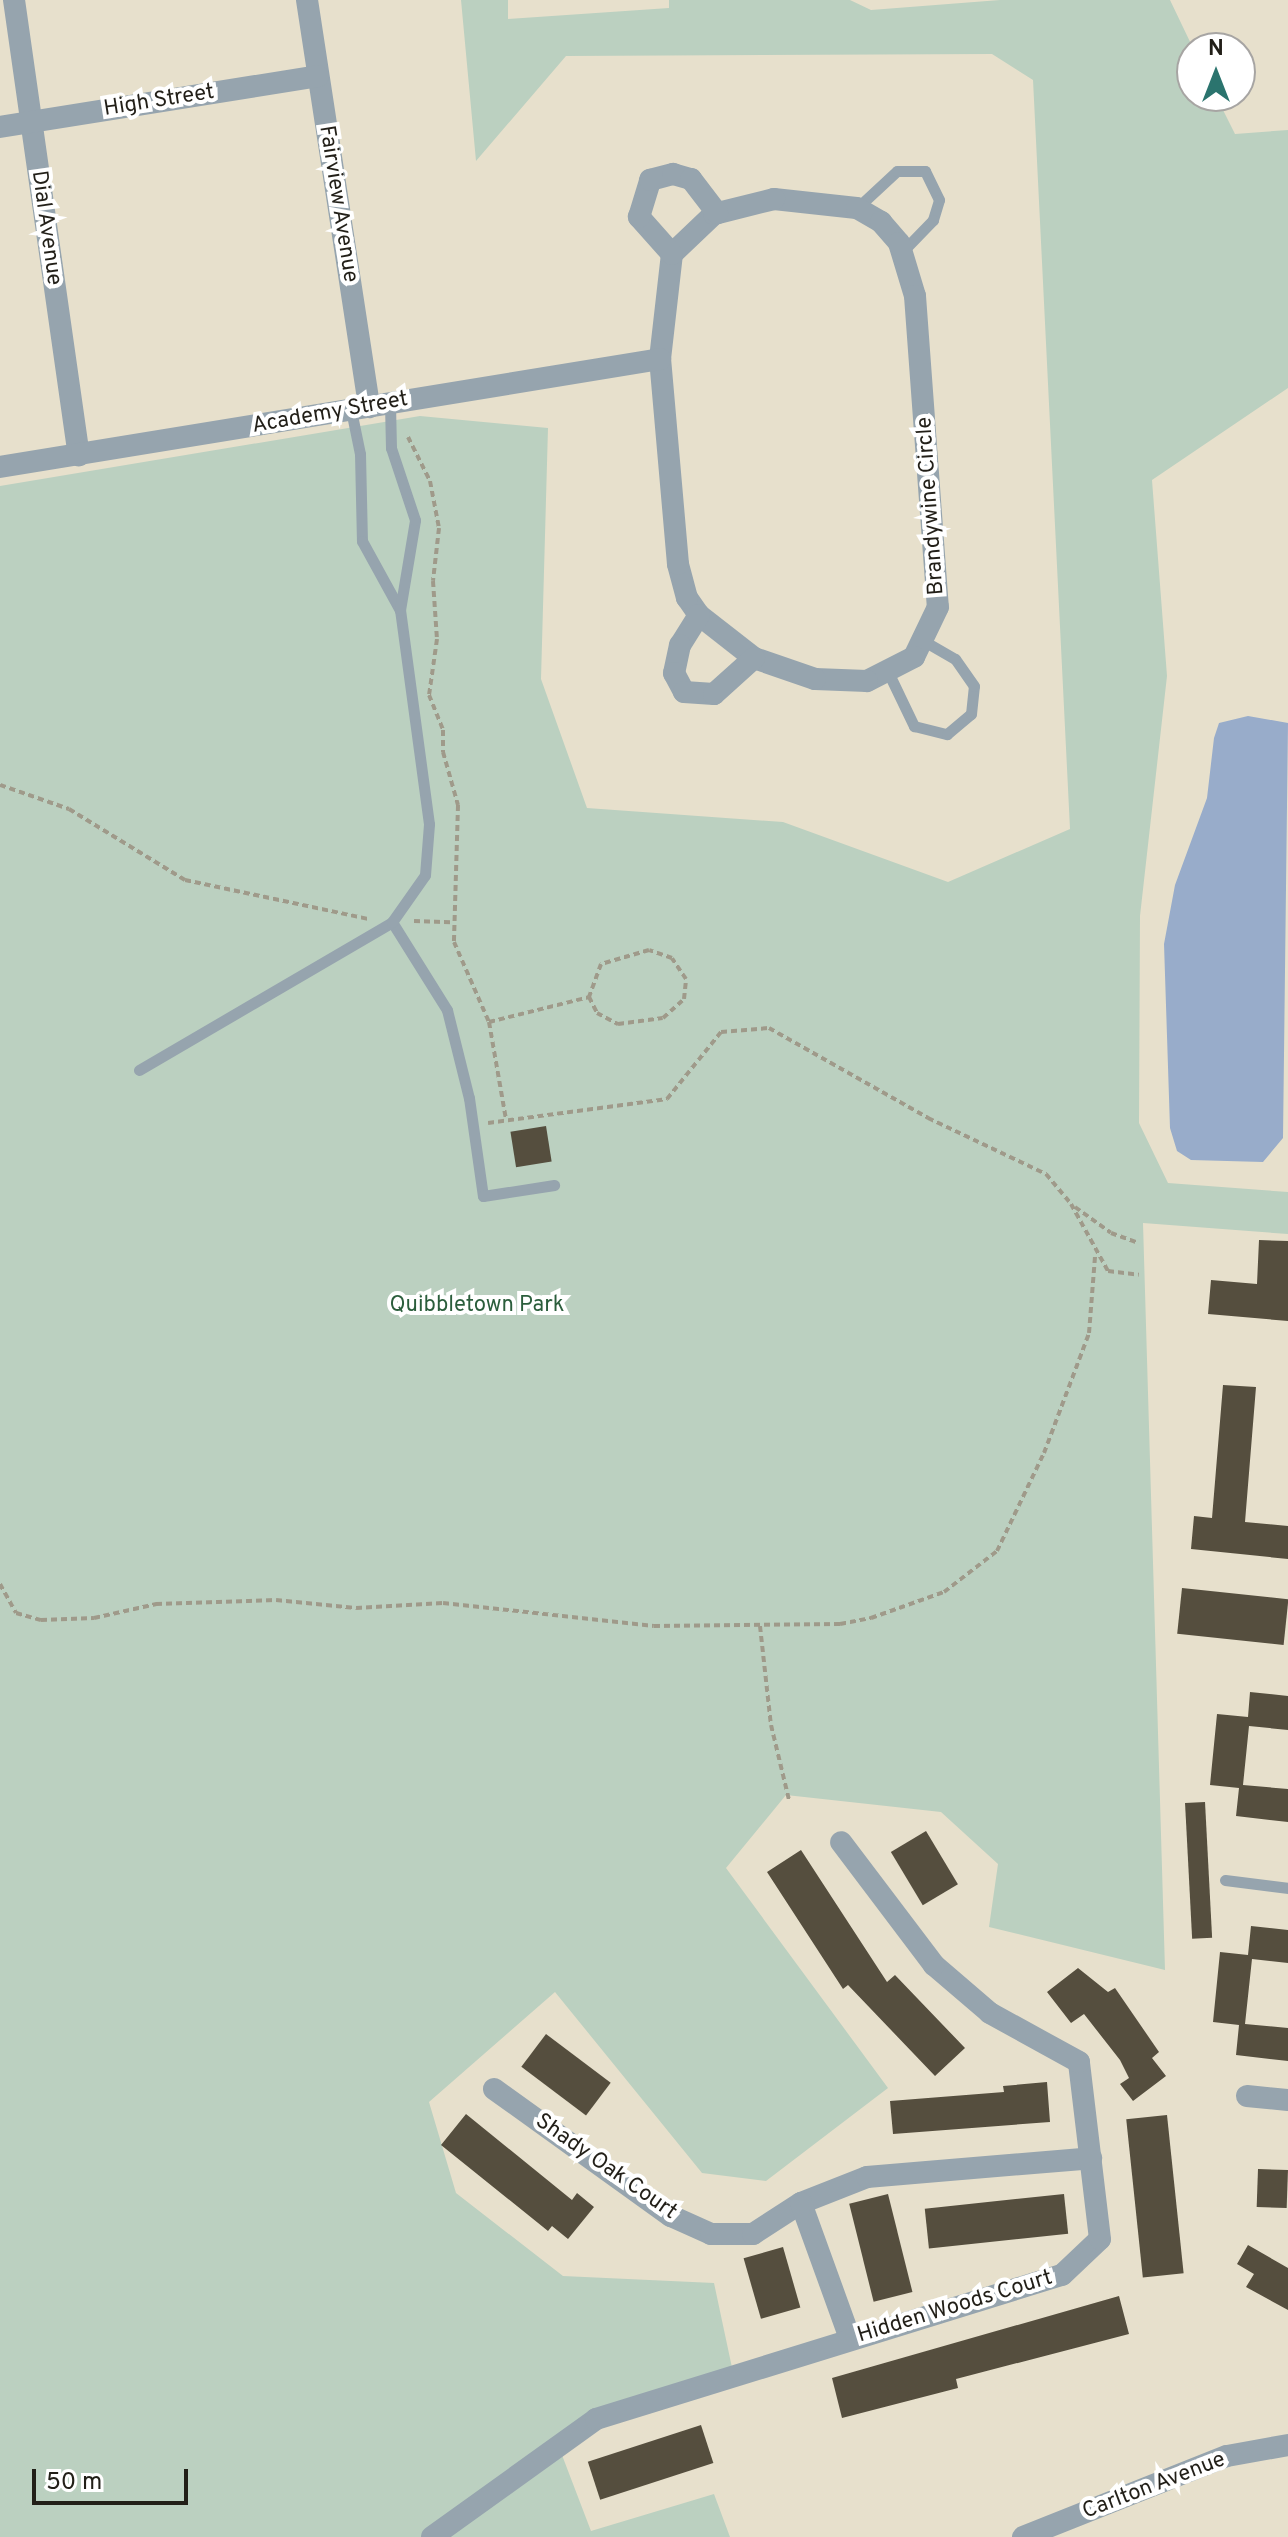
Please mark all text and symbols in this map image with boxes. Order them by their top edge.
north arrow [1176,32,1256,112]
text: N [1208,36,1224,63]
street label: High Street [102,79,216,123]
street label: Fairview Avenue [312,123,364,285]
street label: Dial Avenue [25,168,67,288]
street label: Academy Street [250,386,410,440]
street label: Brandywine Circle [912,416,950,596]
park label: Quibbletown Park [390,1293,564,1319]
street label: Shady Oak Court [530,2108,682,2226]
street label: Hidden Woods Court [854,2265,1056,2349]
street label: Carlton Avenue [1078,2447,1230,2525]
scale bar [36,2453,192,2503]
text: 50 m [46,2468,102,2498]

